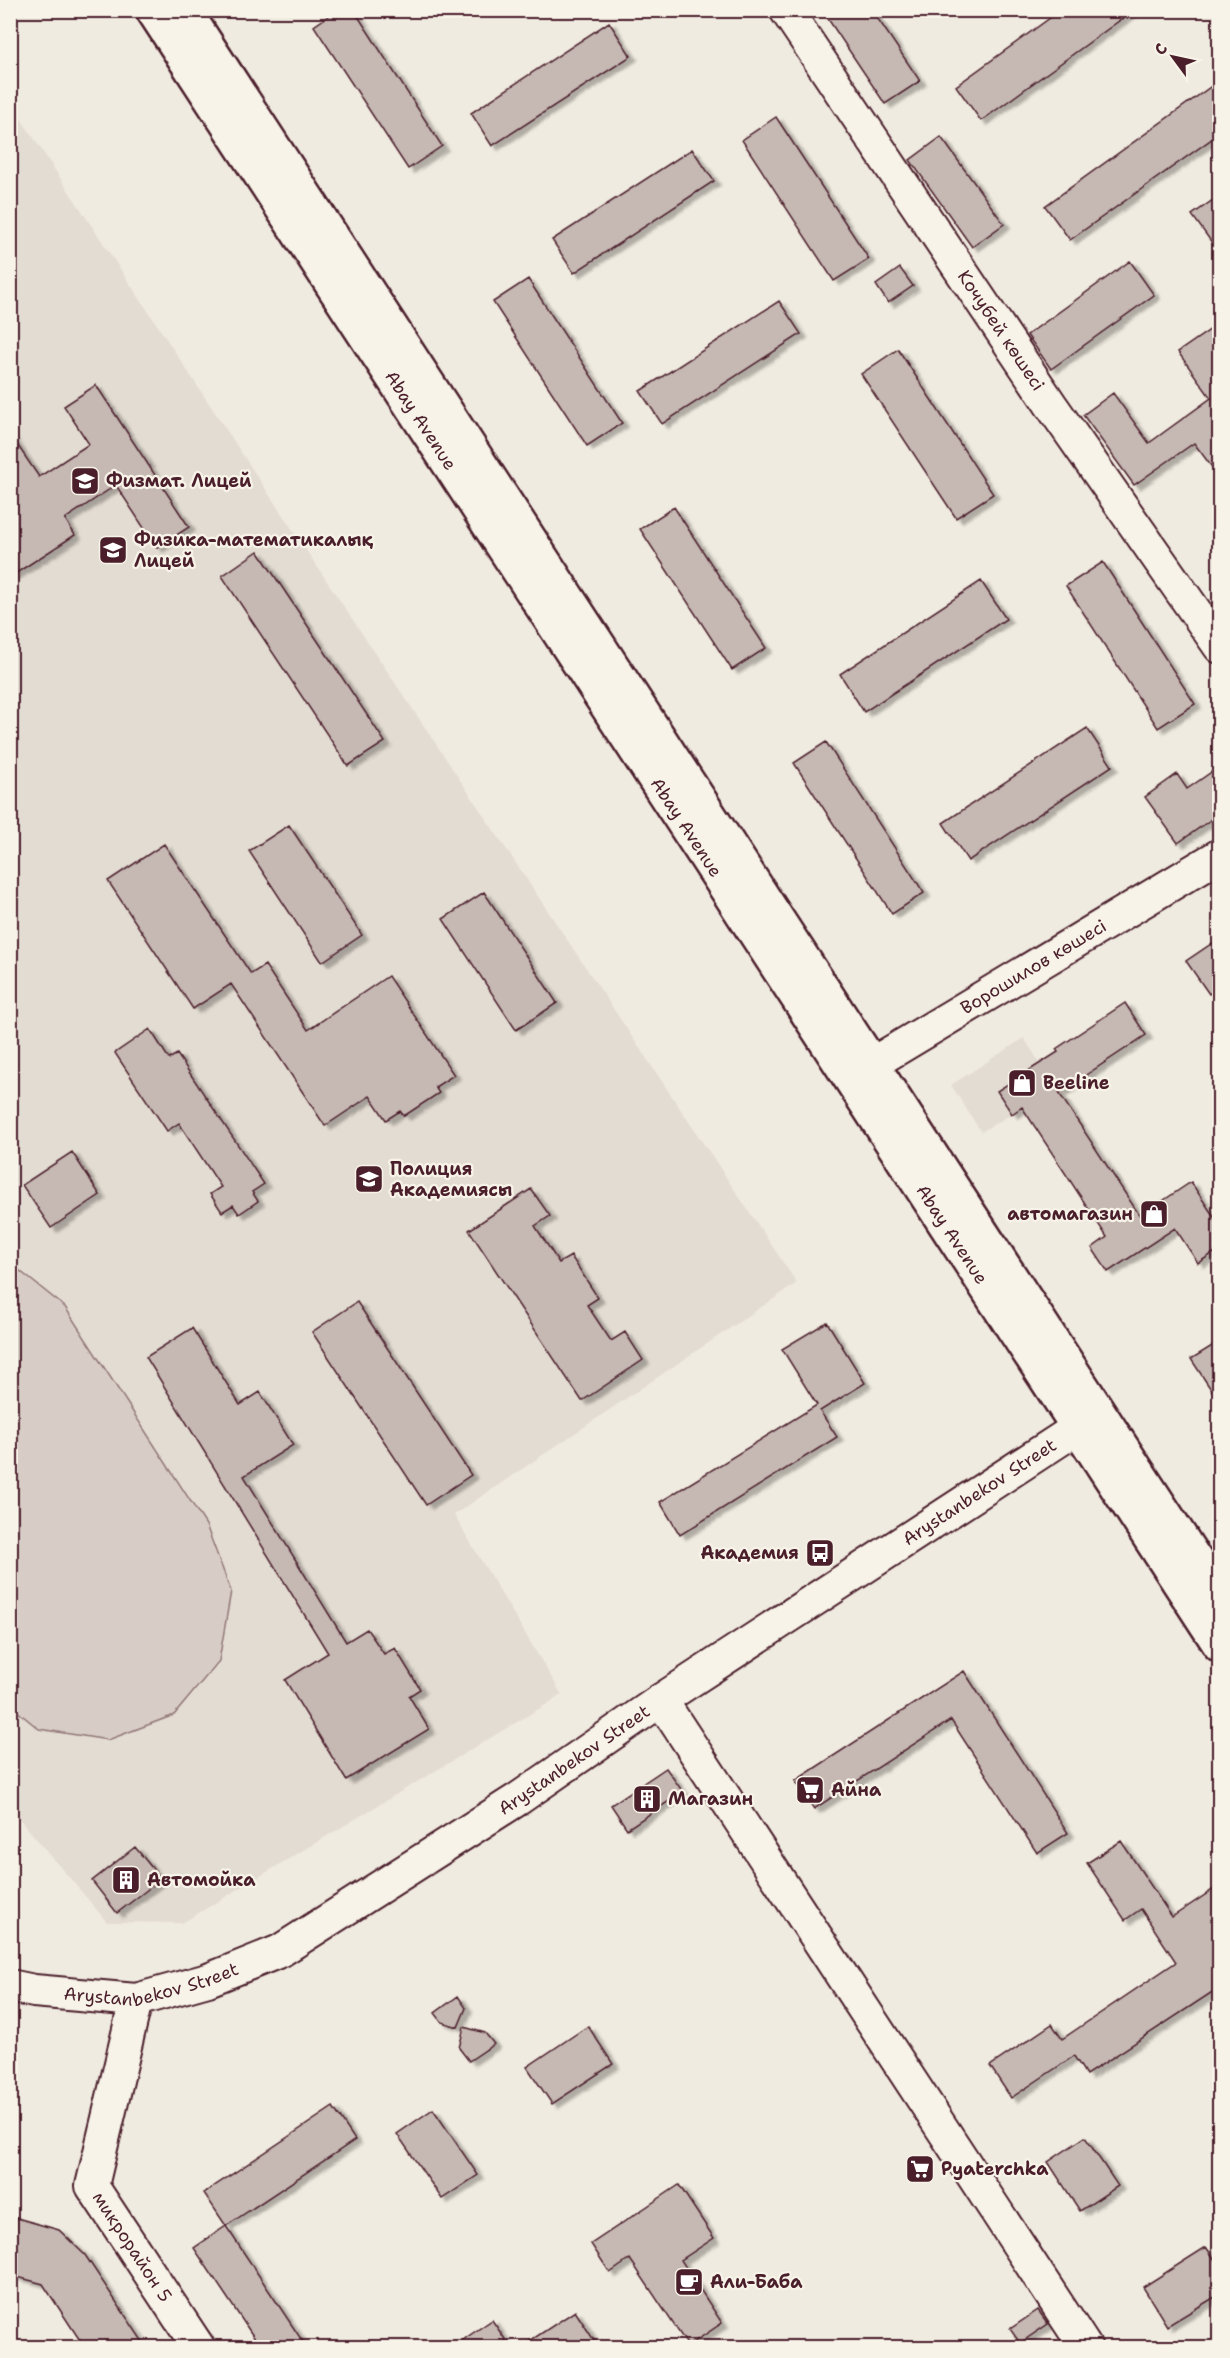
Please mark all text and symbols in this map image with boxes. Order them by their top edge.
north arrow [1143,27,1203,87]
text: С [1149,39,1172,59]
street label: Кочубей көшесі [952,266,1050,396]
street label: Abay Avenue [379,366,462,475]
school or university icon: Физмат. Лицей [69,465,101,497]
place label: Физмат. Лицей [106,469,252,493]
place label: Физика-математикалық Лицей [134,528,374,573]
school or university icon: Физика-математикалық Лицей [97,534,129,566]
street label: Abay Avenue [645,773,728,882]
street label: Ворошилов көшесі [956,914,1111,1020]
shop icon: Beeline [1006,1067,1038,1099]
place label: Beeline [1043,1071,1110,1095]
place label: Полиция Академиясы [390,1157,512,1202]
school or university icon: Полиция Академиясы [353,1163,385,1195]
street label: Abay Avenue [911,1180,993,1289]
shop icon: автомагазин [1138,1198,1170,1230]
place label: автомагазин [1007,1202,1133,1226]
street label: Arystanbekov Street [898,1433,1061,1551]
bus stop icon: Академия [804,1537,836,1569]
place label: Академия [700,1541,799,1565]
street label: Arystanbekov Street [494,1699,655,1820]
supermarket icon: Айна [794,1774,826,1806]
place label: Айна [831,1778,882,1802]
building icon: Магазин [631,1783,663,1815]
place label: Магазин [668,1787,753,1811]
building icon: Автомойка [110,1864,142,1896]
place label: Автомойка [147,1868,256,1892]
street label: Arystanbekov Street [63,1957,242,2012]
supermarket icon: Pyaterchka [904,2153,936,2185]
place label: Pyaterchka [941,2157,1049,2181]
street label: микрорайон 5 [87,2187,177,2307]
cafe icon: Али-Баба [673,2266,705,2298]
place label: Али-Баба [710,2270,803,2294]

